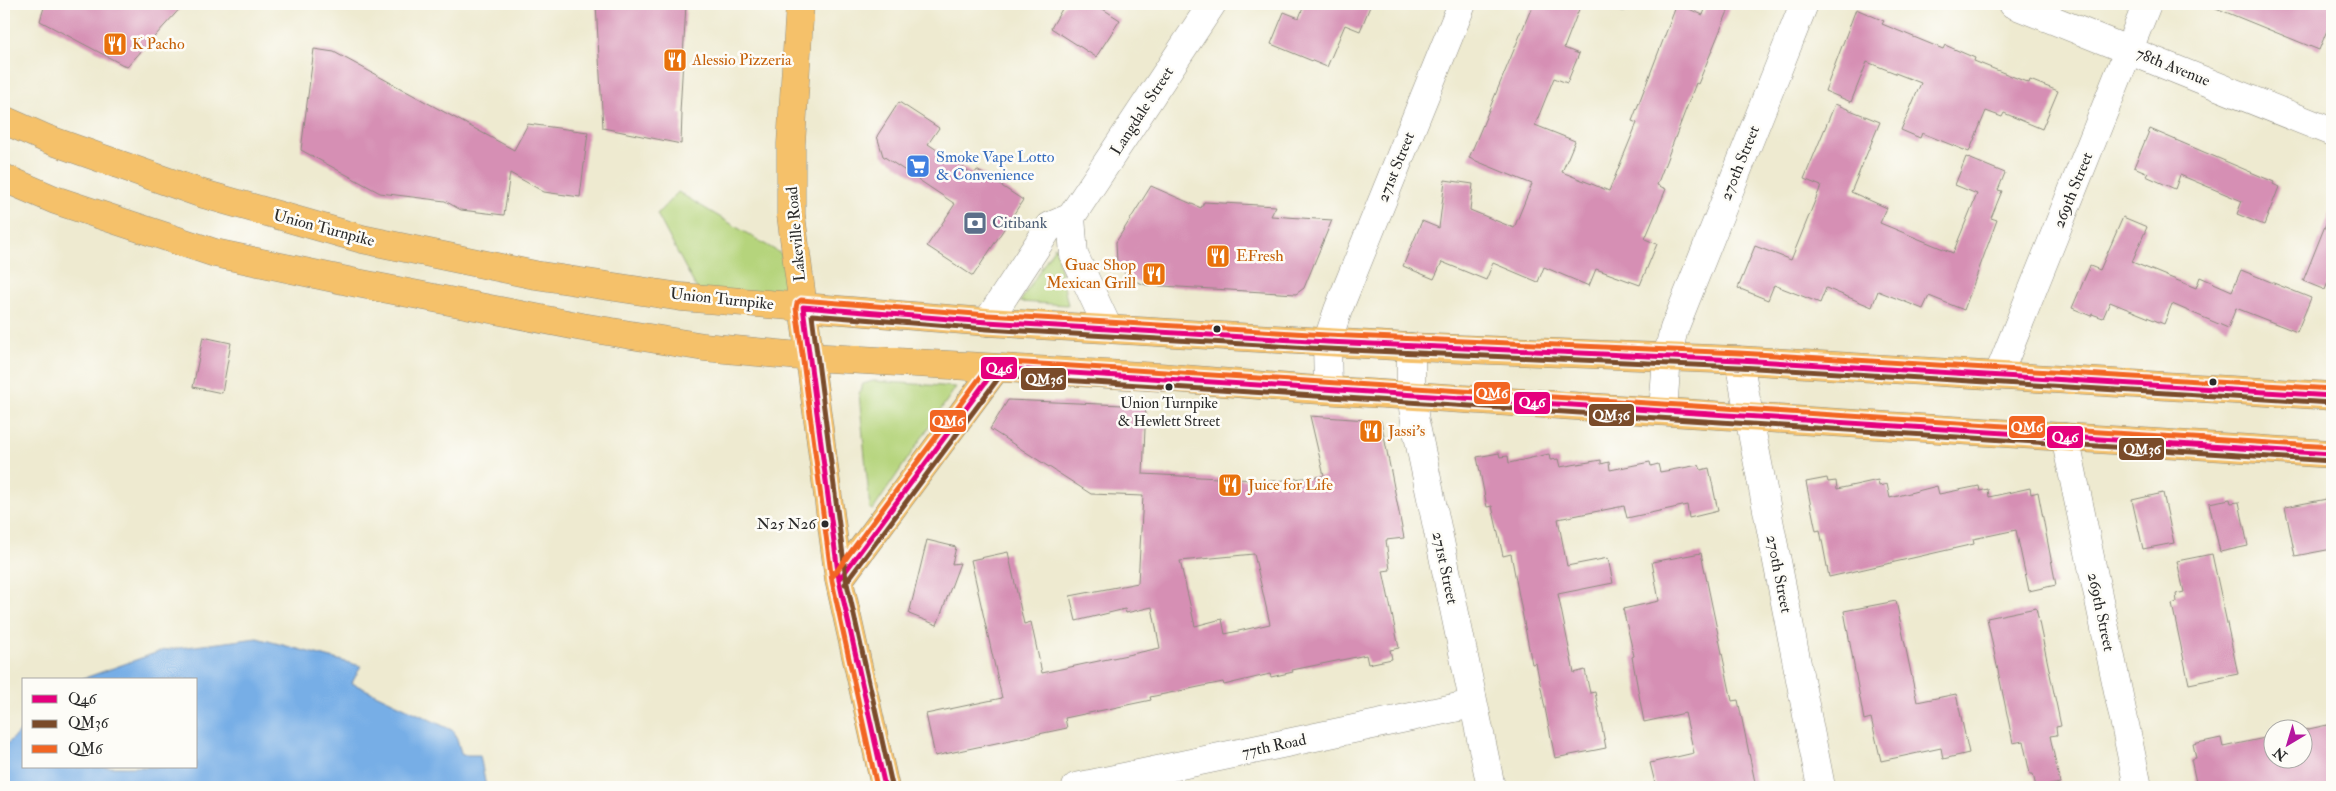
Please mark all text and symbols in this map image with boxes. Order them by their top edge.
restaurant icon: K Pacho [102,31,128,57]
place label: K Pacho [132,34,185,54]
street label: 78th Avenue [2133,43,2213,91]
restaurant icon: Alessio Pizzeria [662,47,688,73]
place label: Alessio Pizzeria [691,50,792,70]
street label: Langdale Street [1106,63,1178,159]
street label: 270th Street [1716,123,1764,203]
street label: 271st Street [1373,129,1419,205]
place label: Smoke Vape Lotto & Convenience [936,147,1055,185]
street label: 269th Street [2049,149,2097,231]
supermarket icon: Smoke Vape Lotto & Convenience [905,153,931,179]
street label: Lakeville Road [782,186,810,282]
street label: Union Turnpike [271,205,377,252]
bank icon: Citibank [962,210,988,236]
place label: Citibank [992,213,1048,233]
restaurant icon: EFresh [1205,243,1231,269]
place label: EFresh [1236,246,1284,266]
place label: Guac Shop Mexican Grill [1046,255,1136,293]
restaurant icon: Guac Shop Mexican Grill [1141,261,1167,287]
street label: Union Turnpike [669,284,775,315]
unlabelled marker [1212,324,1222,334]
line badge: Q46 [980,356,1018,380]
text: Q46 [986,360,1013,377]
line badge: QM36 [1020,367,1067,391]
text: QM36 [1025,371,1064,388]
unlabelled marker [2208,377,2218,387]
line badge: QM6 [1473,381,1511,405]
marker: Union Turnpike & Hewlett Street [1164,382,1174,392]
text: QM6 [1476,385,1509,402]
line badge: Q46 [1513,391,1551,415]
place label: Union Turnpike & Hewlett Street [1118,394,1220,431]
text: Q46 [1519,394,1546,411]
line badge: QM36 [1588,403,1635,427]
text: QM36 [1592,407,1631,424]
line badge: QM6 [929,409,967,433]
text: QM6 [932,413,965,430]
line badge: QM6 [2008,415,2046,439]
restaurant icon: Jassi's [1358,418,1384,444]
text: QM6 [2011,419,2044,436]
place label: Jassi's [1387,421,1425,442]
line badge: Q46 [2046,425,2084,449]
text: Q46 [2052,429,2079,446]
line badge: QM36 [2118,437,2165,461]
text: QM36 [2123,441,2162,458]
restaurant icon: Juice for Life [1217,472,1243,498]
place label: Juice for Life [1247,475,1333,496]
place label: N25 N26 [757,515,817,534]
marker: N25 N26 [820,519,830,529]
street label: 271st Street [1428,530,1462,606]
street label: 270th Street [1762,533,1796,615]
street label: 269th Street [2083,571,2119,653]
legend [22,678,198,768]
text: Q46 [68,690,98,709]
text: QM36 [68,714,110,733]
north arrow [2264,718,2314,768]
street label: 77th Road [1240,729,1308,763]
text: QM6 [68,740,104,759]
text: N [2270,743,2291,765]

